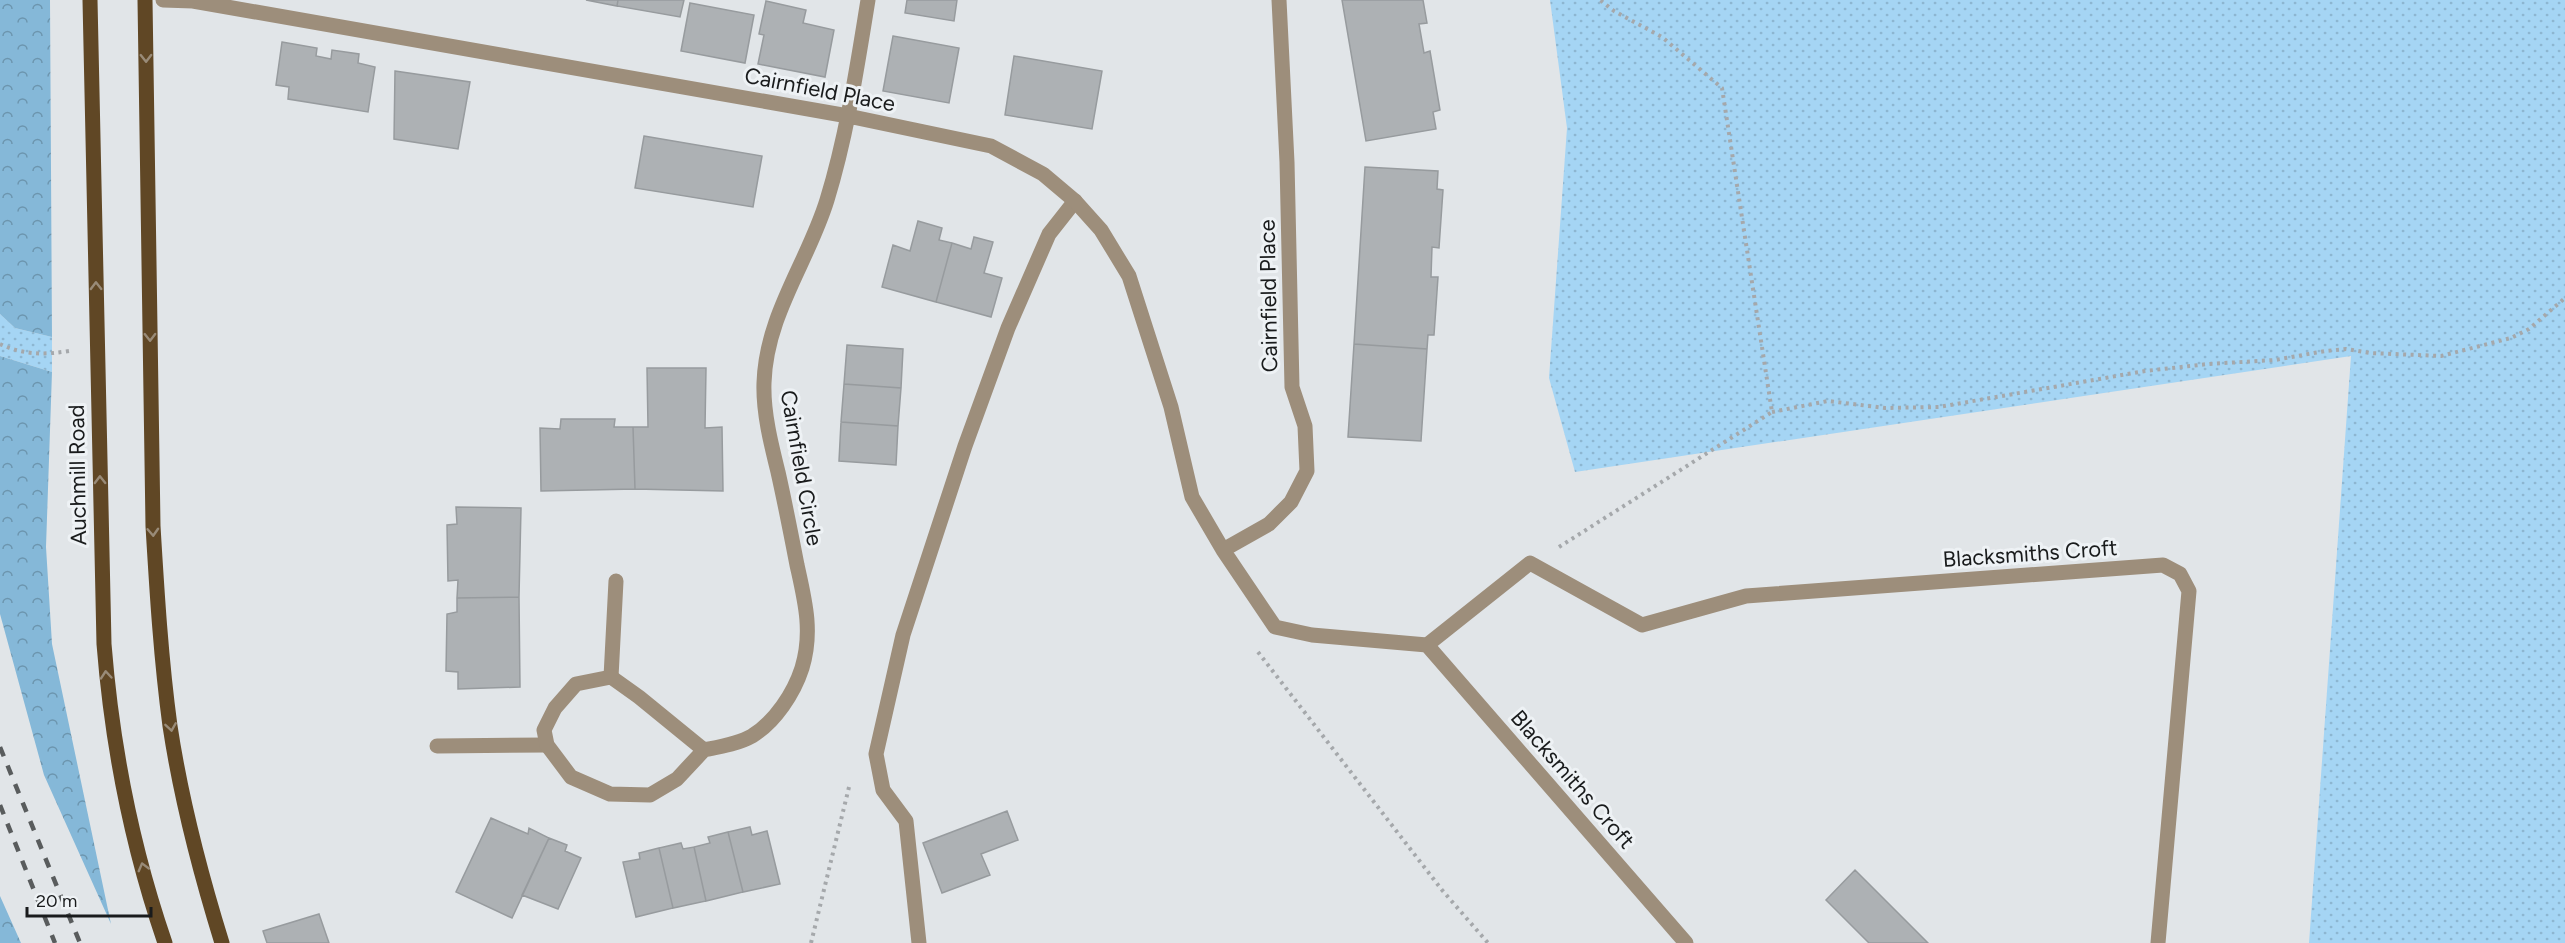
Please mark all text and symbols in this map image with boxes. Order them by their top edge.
one-way arrow [140,54,152,63]
street label: Cairnfield Place [742,62,898,117]
street label: Cairnfield Place [1254,219,1283,373]
one-way arrow [90,281,102,290]
one-way arrow [144,333,156,342]
street label: Cairnfield Circle [775,388,828,548]
street label: Auchmill Road [63,404,92,546]
one-way arrow [94,476,106,485]
one-way arrow [147,528,160,537]
street label: Blacksmiths Croft [1942,534,2118,573]
one-way arrow [100,671,113,680]
street label: Blacksmiths Croft [1505,704,1640,854]
one-way arrow [164,722,176,731]
one-way arrow [137,862,150,872]
scale bar [27,880,152,918]
text: 20 m [36,890,77,912]

